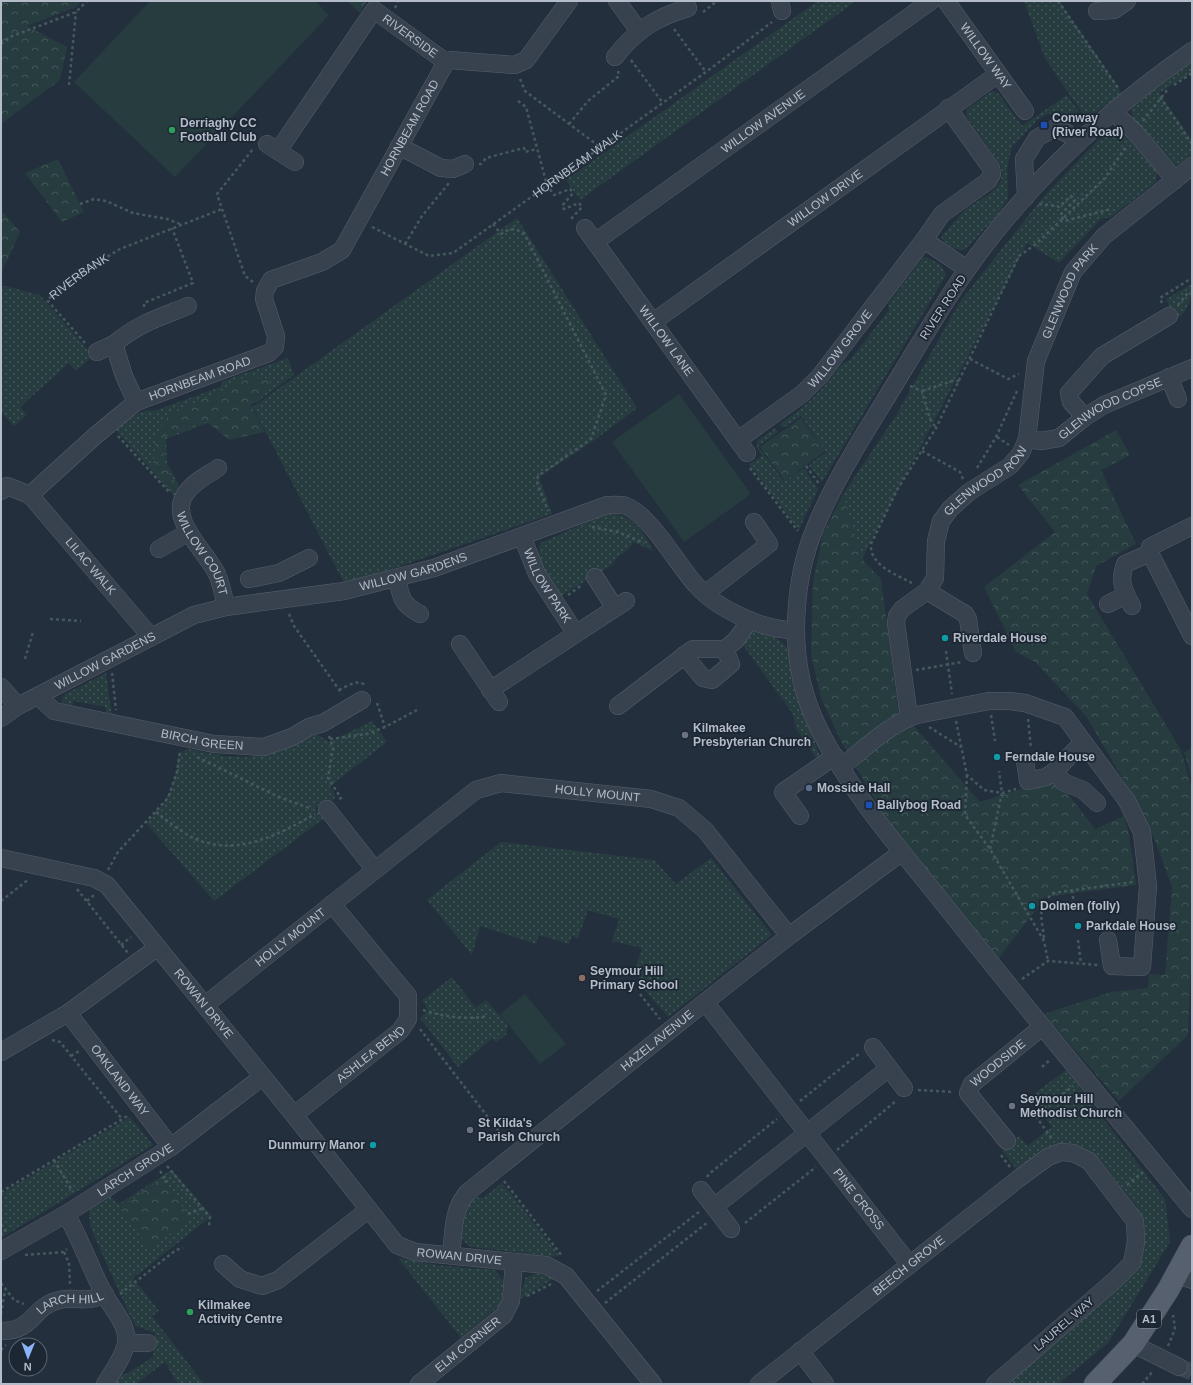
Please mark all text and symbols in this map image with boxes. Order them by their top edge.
street label: RIVERSIDE [380,11,440,61]
street label: WILLOW WAY [957,20,1014,92]
street label: HORNBEAM ROAD [378,77,442,178]
street label: WILLOW AVENUE [719,87,808,156]
place label: Conway (River Road) [1052,111,1123,139]
place label: Derriaghy CC Football Club [180,116,257,144]
marker: Conway (River Road) [1039,120,1049,130]
marker: Derriaghy CC Football Club [167,125,177,135]
street label: HORNBEAM WALK [530,127,625,201]
street label: WILLOW DRIVE [785,167,865,230]
street label: GLENWOOD PARK [1039,241,1101,341]
street label: RIVERBANK [47,251,111,303]
street label: RIVER ROAD [917,272,969,342]
street label: WILLOW LANE [636,303,696,379]
street label: WILLOW GROVE [805,307,875,391]
street label: HORNBEAM ROAD [147,353,253,404]
street label: GLENWOOD COPSE [1056,374,1164,443]
street label: GLENWOOD ROW [941,443,1030,518]
street label: WILLOW COURT [174,510,230,598]
street label: LILAC WALK [62,535,119,597]
street label: WILLOW PARK [521,547,574,626]
street label: WILLOW GARDENS [358,550,469,594]
street label: WILLOW GARDENS [52,629,158,693]
place label: Riverdale House [953,631,1047,645]
marker: Riverdale House [940,633,950,643]
place label: Kilmakee Presbyterian Church [693,721,811,749]
street label: BIRCH GREEN [160,726,244,753]
marker: Kilmakee Presbyterian Church [680,730,690,740]
place label: Ferndale House [1005,750,1095,764]
marker: Ferndale House [992,752,1002,762]
place label: Mosside Hall [817,781,890,795]
street label: HOLLY MOUNT [554,782,642,805]
marker: Mosside Hall [804,783,814,793]
place label: Ballybog Road [877,798,961,812]
marker: Ballybog Road [864,800,874,810]
place label: Dolmen (folly) [1040,899,1120,913]
marker: Dolmen (folly) [1027,901,1037,911]
street label: HOLLY MOUNT [252,905,329,969]
place label: Parkdale House [1086,919,1176,933]
marker: Parkdale House [1073,921,1083,931]
place label: Seymour Hill Primary School [590,964,678,992]
street label: ROWAN DRIVE [171,966,236,1041]
marker: Seymour Hill Primary School [577,973,587,983]
street label: HAZEL AVENUE [618,1007,696,1074]
street label: ASHLEA BEND [334,1023,408,1086]
street label: WOODSIDE [968,1036,1028,1089]
street label: OAKLAND WAY [88,1042,152,1119]
place label: Seymour Hill Methodist Church [1020,1092,1122,1120]
marker: Seymour Hill Methodist Church [1007,1101,1017,1111]
place label: St Kilda's Parish Church [478,1116,560,1144]
marker: St Kilda's Parish Church [465,1125,475,1135]
place label: Dunmurry Manor [268,1138,365,1152]
street label: LARCH GROVE [95,1140,176,1199]
marker: Dunmurry Manor [368,1140,378,1150]
street label: PINE CROSS [830,1166,887,1233]
street label: BEECH GROVE [870,1233,948,1298]
street label: ROWAN DRIVE [416,1245,503,1268]
street label: LARCH HILL [33,1288,106,1317]
street label: LAUREL WAY [1031,1294,1097,1354]
place label: Kilmakee Activity Centre [198,1298,283,1326]
marker: Kilmakee Activity Centre [185,1307,195,1317]
road number: A1 [1137,1310,1161,1328]
street label: ELM CORNER [432,1313,504,1375]
north arrow [8,1337,48,1377]
text: N [24,1361,32,1373]

